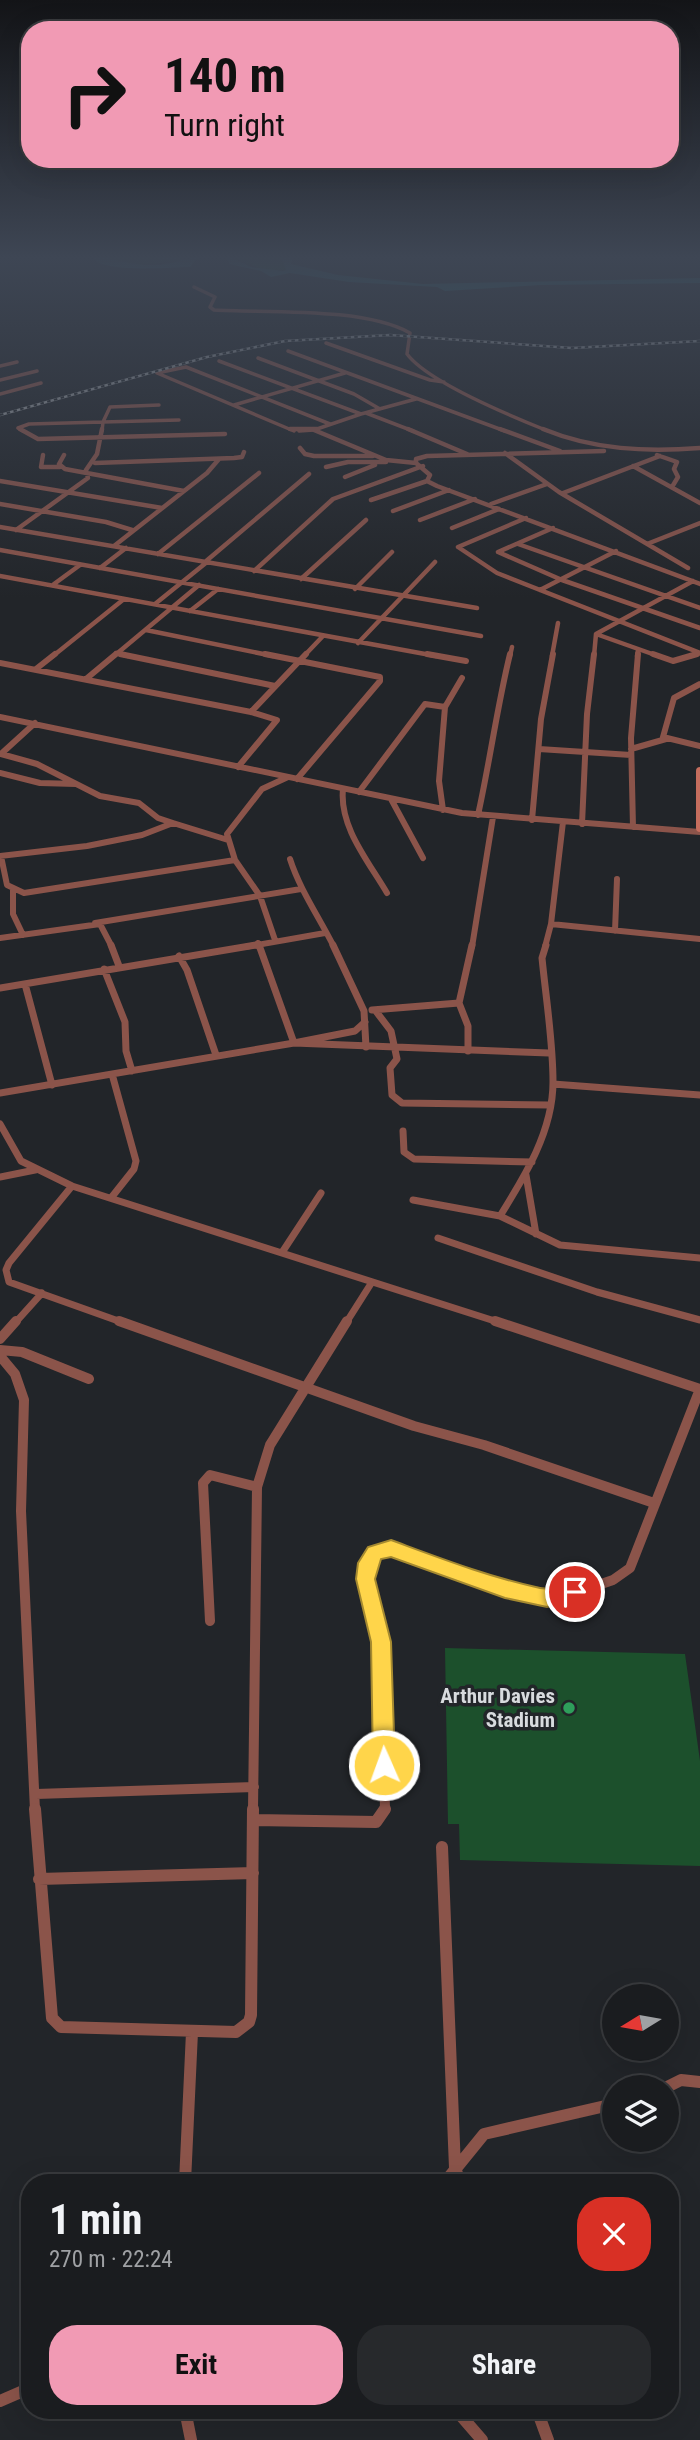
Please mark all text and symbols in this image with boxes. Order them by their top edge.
text: 140 m [164,47,286,104]
icon: right [49,49,140,140]
text: Turn right [164,106,285,144]
pin [545,1562,605,1622]
icon: arrive [556,1573,594,1611]
place label: Arthur Davies Stadium [440,1684,555,1732]
marker: Arthur Davies Stadium [561,1700,577,1716]
position arrow [347,1728,421,1802]
north arrow [602,1984,679,2062]
map controls [602,1984,679,2152]
button: layers [602,2075,679,2152]
text: 1 min [49,2195,142,2244]
button: close [577,2197,651,2271]
text: 270 m · 22:24 [49,2246,173,2273]
button: Exit [49,2325,343,2405]
button: Share [357,2325,651,2405]

